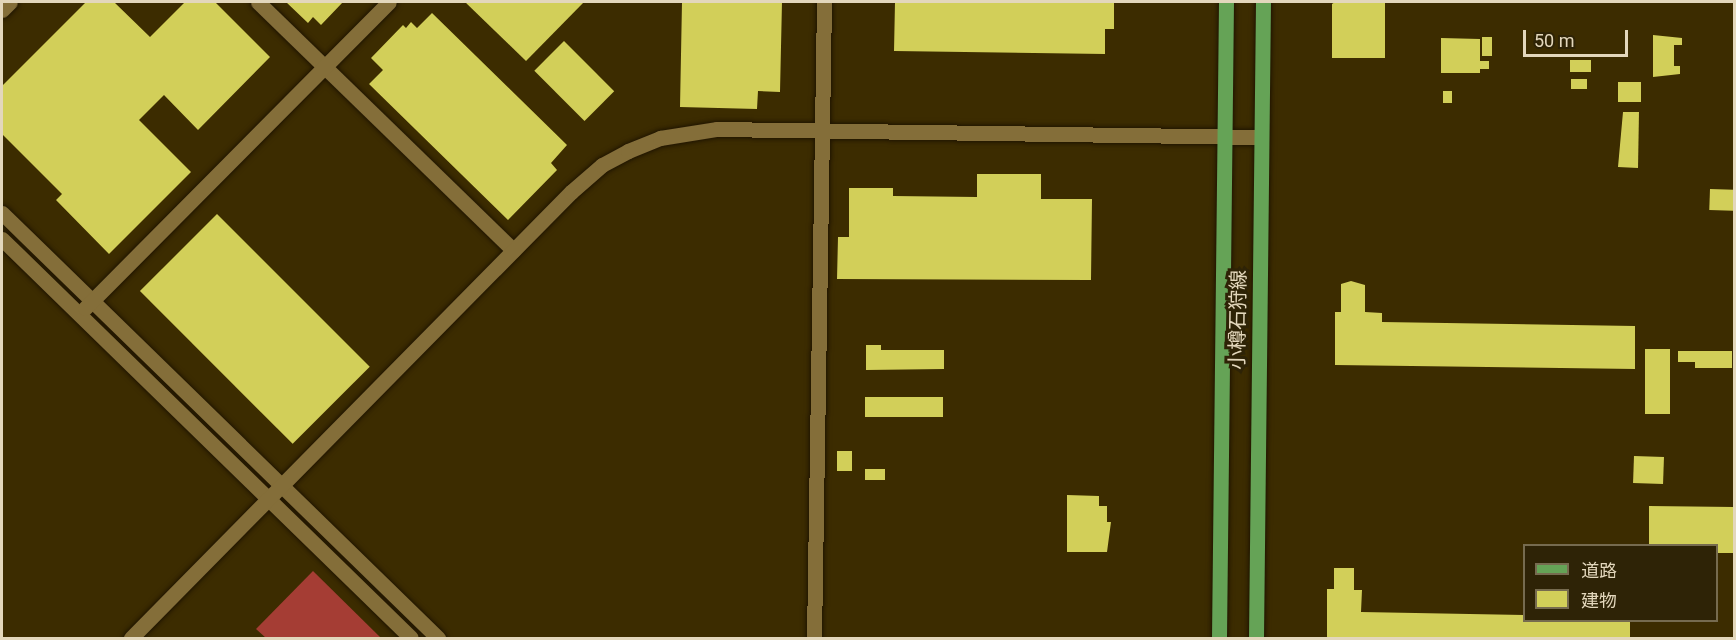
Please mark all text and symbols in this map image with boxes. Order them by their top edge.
scale bar [1526,18,1631,56]
text: 50 m [1534,30,1574,51]
street label: 小樽石狩線 [1225,270,1251,370]
legend [1523,544,1718,622]
text: 道路 [1581,560,1617,581]
text: 建物 [1581,590,1617,611]

